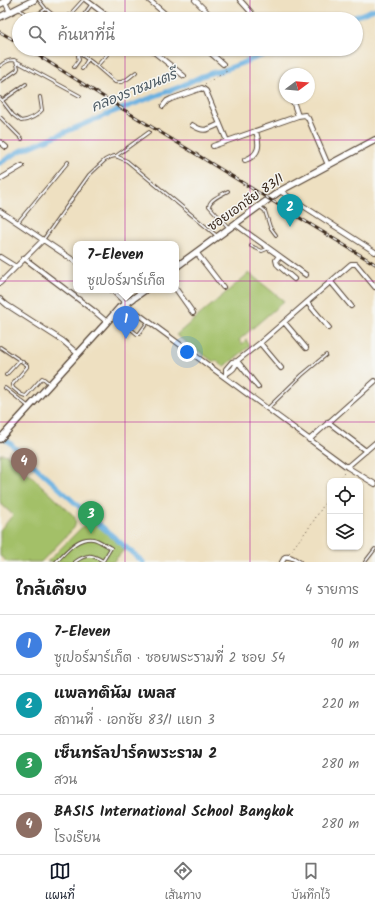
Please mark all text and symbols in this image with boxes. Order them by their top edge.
search box [12,12,363,56]
icon: search [26,23,48,45]
text: ค้นหาที่นี่ [58,24,115,48]
water label: คลองราชมนตรี [88,62,184,118]
north arrow [279,68,315,104]
street label: ซอยเอกชัย 83/1 [203,169,289,237]
pin: 2 [277,194,303,227]
popup [73,241,179,293]
text: 7-Eleven [87,243,144,267]
text: ซูเปอร์มาร์เก็ต [87,271,165,292]
pin: 1 [113,306,139,339]
your location [177,342,197,362]
pin: 4 [11,448,37,481]
map controls [327,478,363,550]
button: locate [327,478,363,514]
pin: 3 [78,501,104,534]
button: layers [327,514,363,550]
text: ใกล้เคียง [16,577,87,604]
text: 4 รายการ [305,580,359,601]
text: 7-Eleven [54,620,111,644]
text: 1 [27,634,31,655]
text: 90 m [331,634,359,655]
text: ซูเปอร์มาร์เก็ต · ซอยพระรามที่ 2 ซอย 54 [54,648,285,669]
text: แพลทตินัม เพลส [54,682,175,706]
text: 2 [25,694,33,715]
text: 220 m [322,694,359,715]
text: สถานที่ · เอกชัย 83/1 แยก 3 [54,710,215,731]
text: เซ็นทรัลปาร์คพระราม 2 [54,742,217,766]
text: 3 [25,754,33,775]
text: 280 m [322,754,359,775]
text: สวน [54,770,77,791]
text: BASIS International School Bangkok [54,800,293,824]
text: 4 [25,814,33,835]
text: 280 m [322,814,359,835]
text: โรงเรียน [54,828,100,849]
tab: แผนที่ [45,860,75,905]
tab: เส้นทาง [165,860,201,905]
tab: บันทึกไว้ [291,860,330,905]

